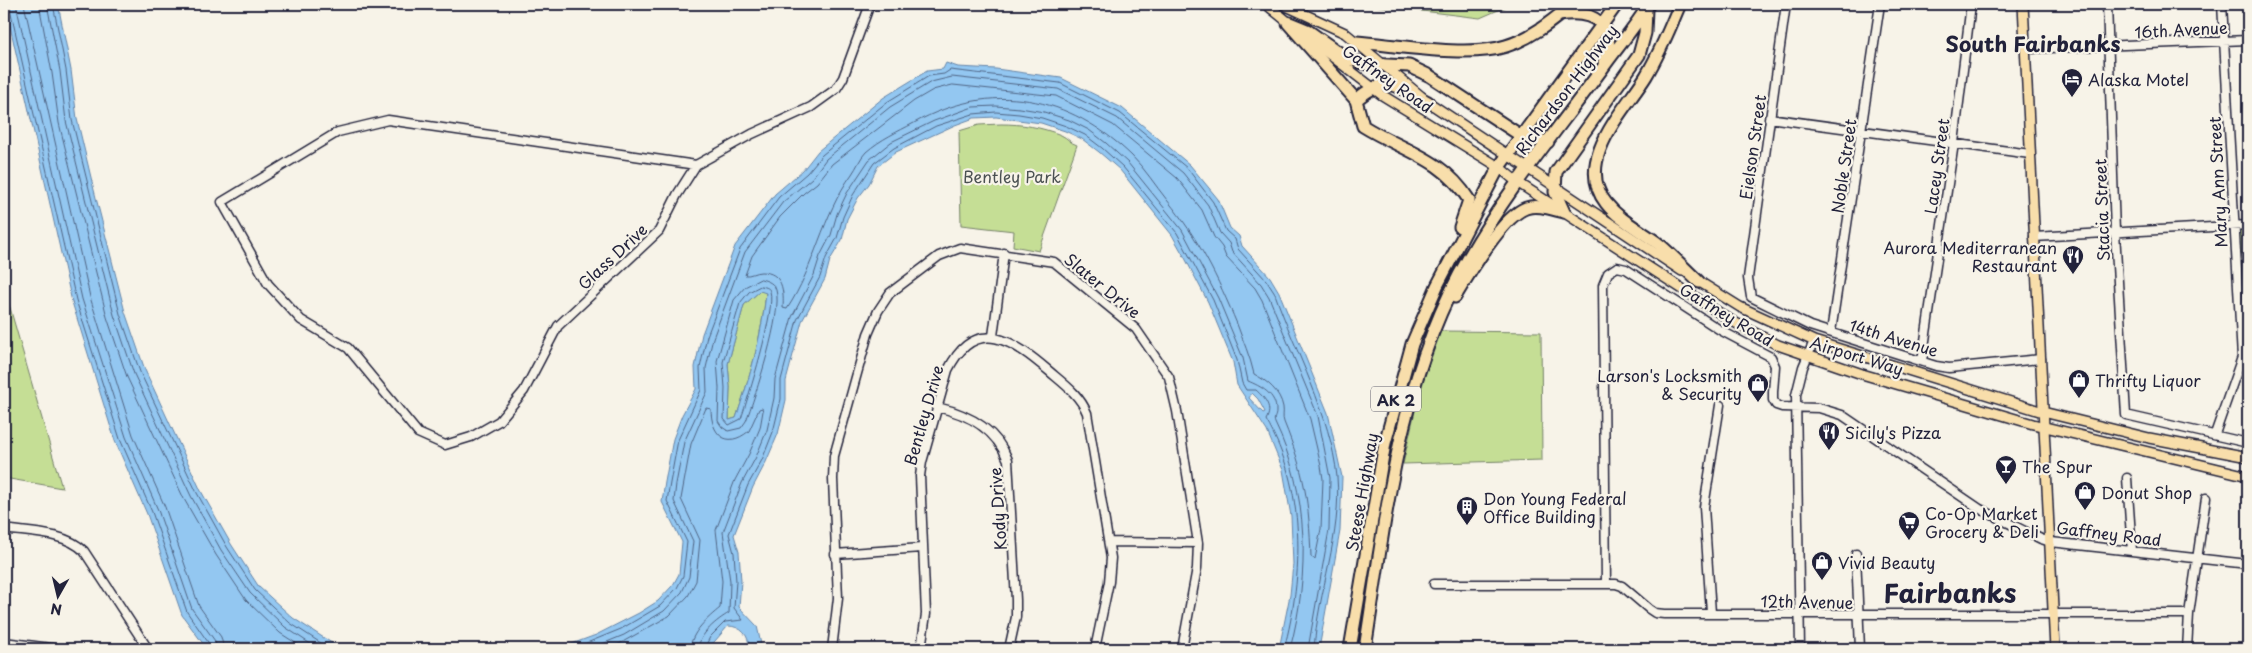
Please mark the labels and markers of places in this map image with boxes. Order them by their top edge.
hotel icon: Alaska Motel [2060,67,2084,98]
place label: Alaska Motel [2088,67,2189,91]
place label: Aurora Mediterranean Restaurant [1884,235,2057,277]
restaurant icon: Aurora Mediterranean Restaurant [2061,244,2085,275]
place label: Larson's Locksmith & Security [1597,363,1742,405]
shop icon: Thrifty Liquor [2067,368,2091,399]
place label: Thrifty Liquor [2095,368,2201,392]
shop icon: Larson's Locksmith & Security [1746,372,1770,403]
restaurant icon: Sicily's Pizza [1817,420,1841,451]
place label: Sicily's Pizza [1845,420,1941,444]
bar icon: The Spur [1994,454,2018,485]
place label: The Spur [2022,454,2093,478]
shop icon: Donut Shop [2073,480,2097,511]
place label: Donut Shop [2101,480,2192,504]
place label: Don Young Federal Office Building [1483,486,1627,528]
building icon: Don Young Federal Office Building [1455,495,1479,526]
place label: Co-Op Market Grocery & Deli [1925,501,2039,543]
supermarket icon: Co-Op Market Grocery & Deli [1897,510,1921,541]
shop icon: Vivid Beauty [1810,550,1834,581]
place label: Vivid Beauty [1838,550,1936,574]

